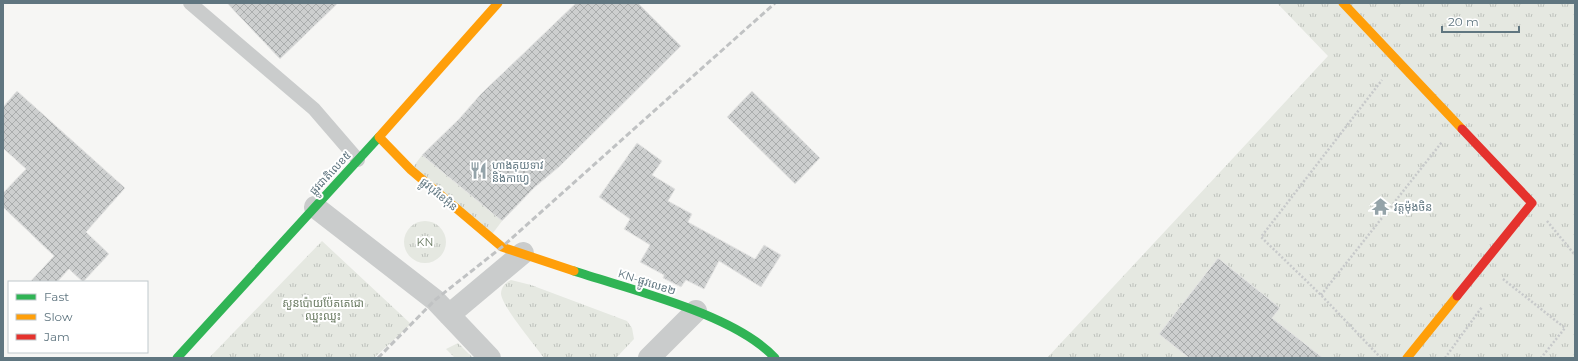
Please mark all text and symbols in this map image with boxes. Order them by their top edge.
scale bar [1442,8,1519,34]
text: 20 m [1448,14,1479,29]
street label: ផ្លូវជាតិលេខ៥ [306,148,356,200]
place label: ហាងគុយទាវ និងកាហ្វេ [492,158,544,185]
restaurant icon: ហាងគុយទាវ និងកាហ្វេ [469,161,489,181]
street label: ផ្លូវបុរីខេអ៊ិន [415,174,461,216]
temple icon: វត្តម៉ុងចិន [1371,197,1391,217]
place label: វត្តម៉ុងចិន [1394,200,1432,214]
park label: KN [417,235,433,249]
street label: KN-ផ្លូវលេខ២ [615,266,678,301]
legend [8,281,148,353]
text: Fast [44,289,69,304]
park label: សួនប៉ោយប៉ែតតេជោ ឈ្នះឈ្នះ [282,296,364,323]
text: Slow [44,309,73,324]
text: Jam [43,329,70,344]

